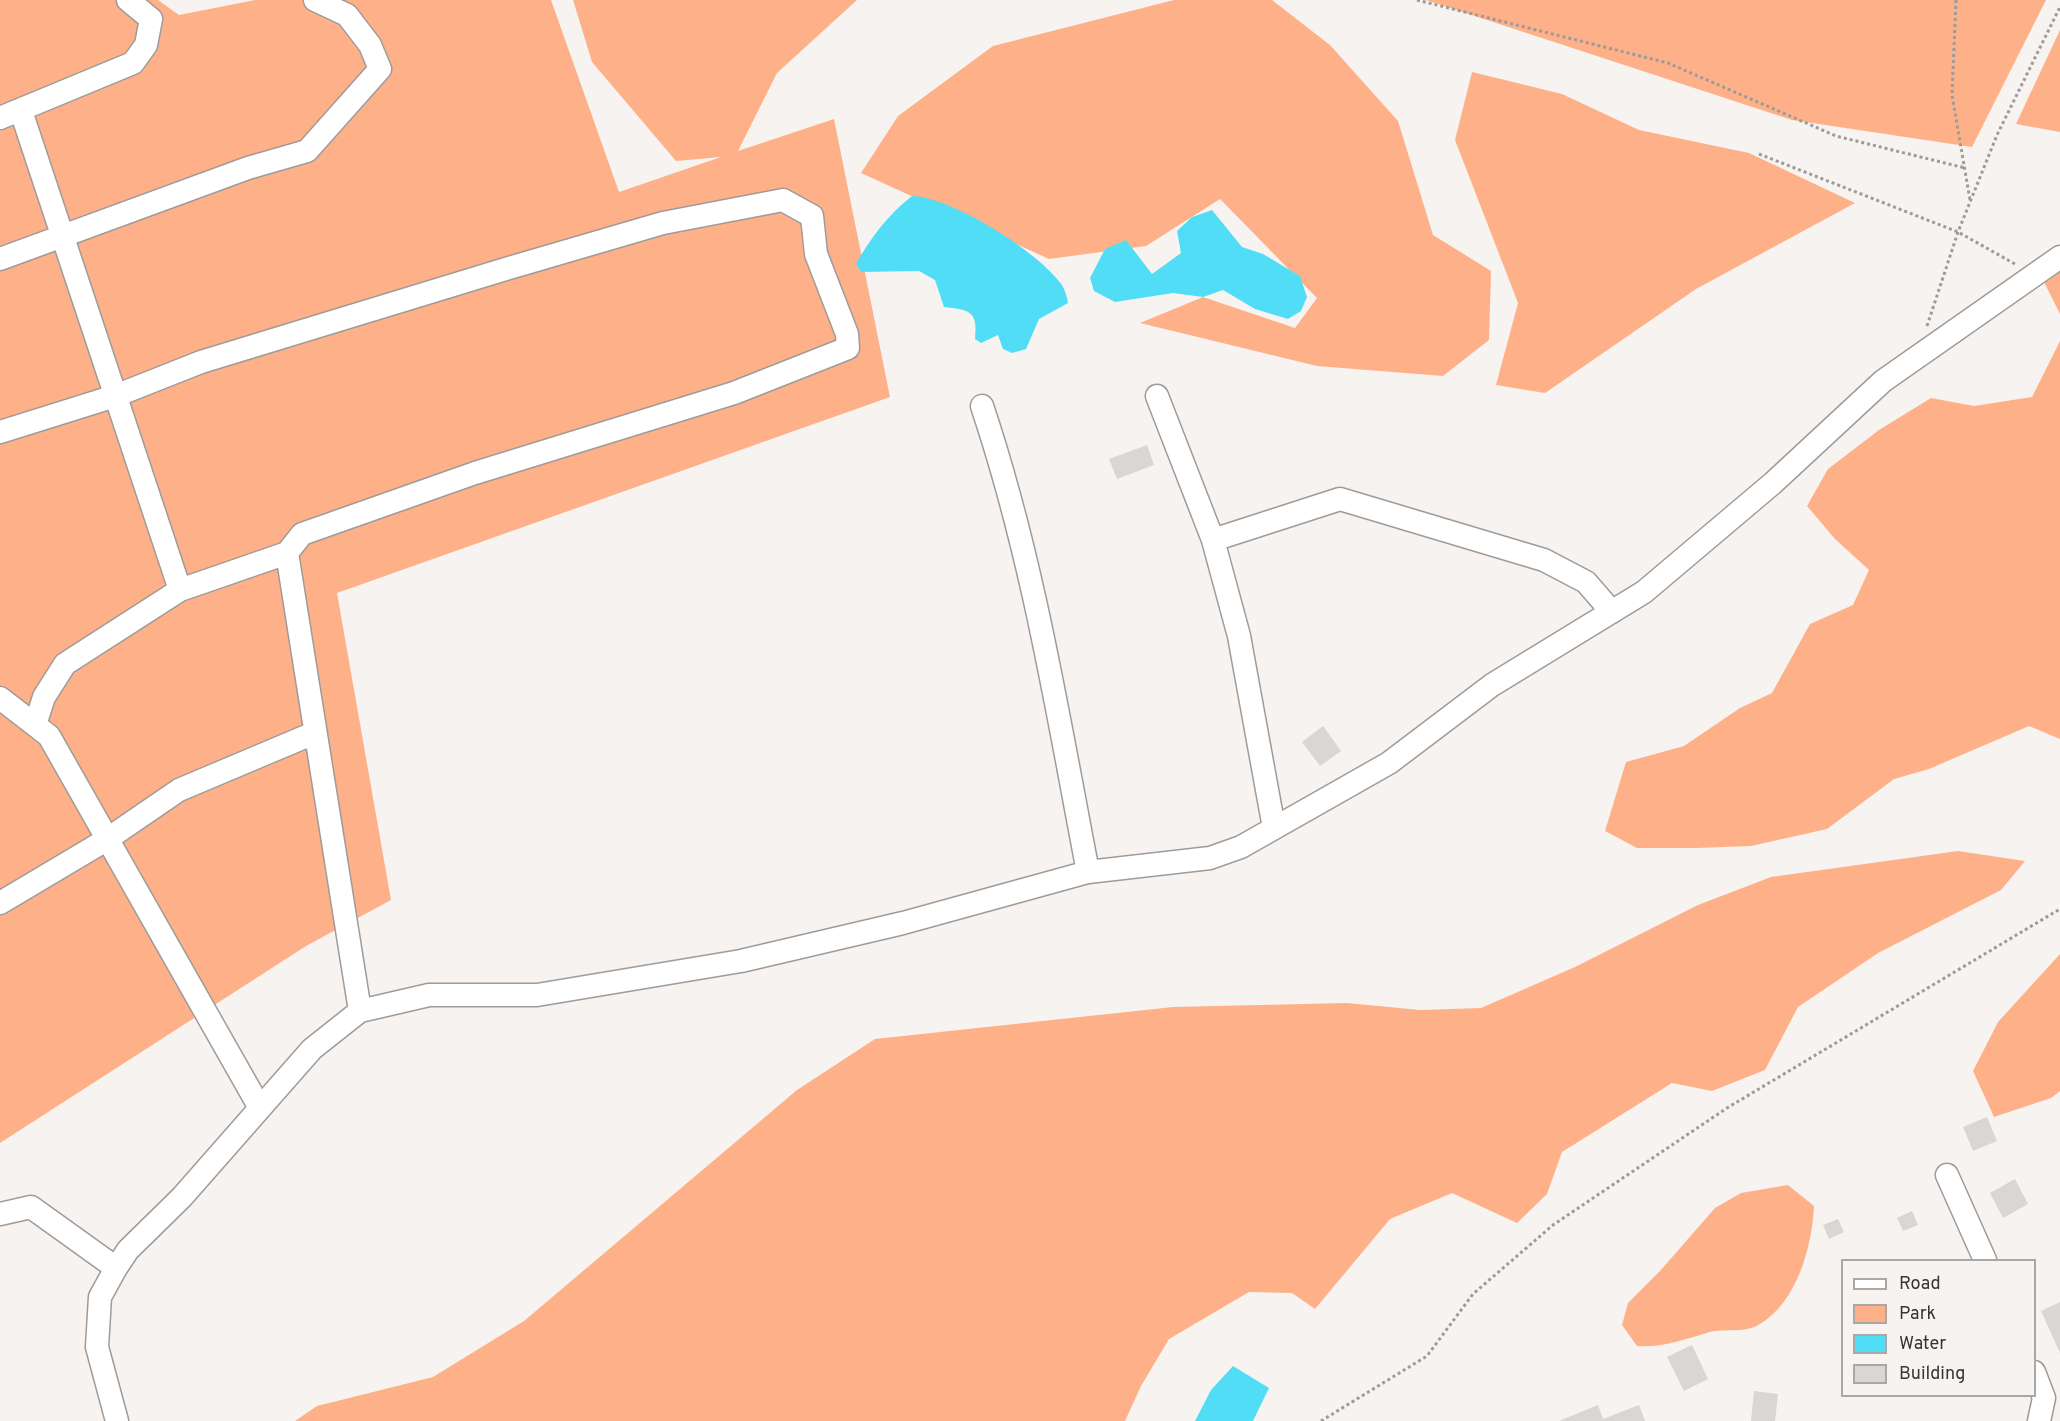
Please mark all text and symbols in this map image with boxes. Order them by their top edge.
legend [1841,1259,2036,1397]
text: Road [1899,1273,1941,1296]
text: Park [1899,1303,1936,1326]
text: Water [1899,1333,1946,1356]
text: Building [1899,1363,1965,1386]

